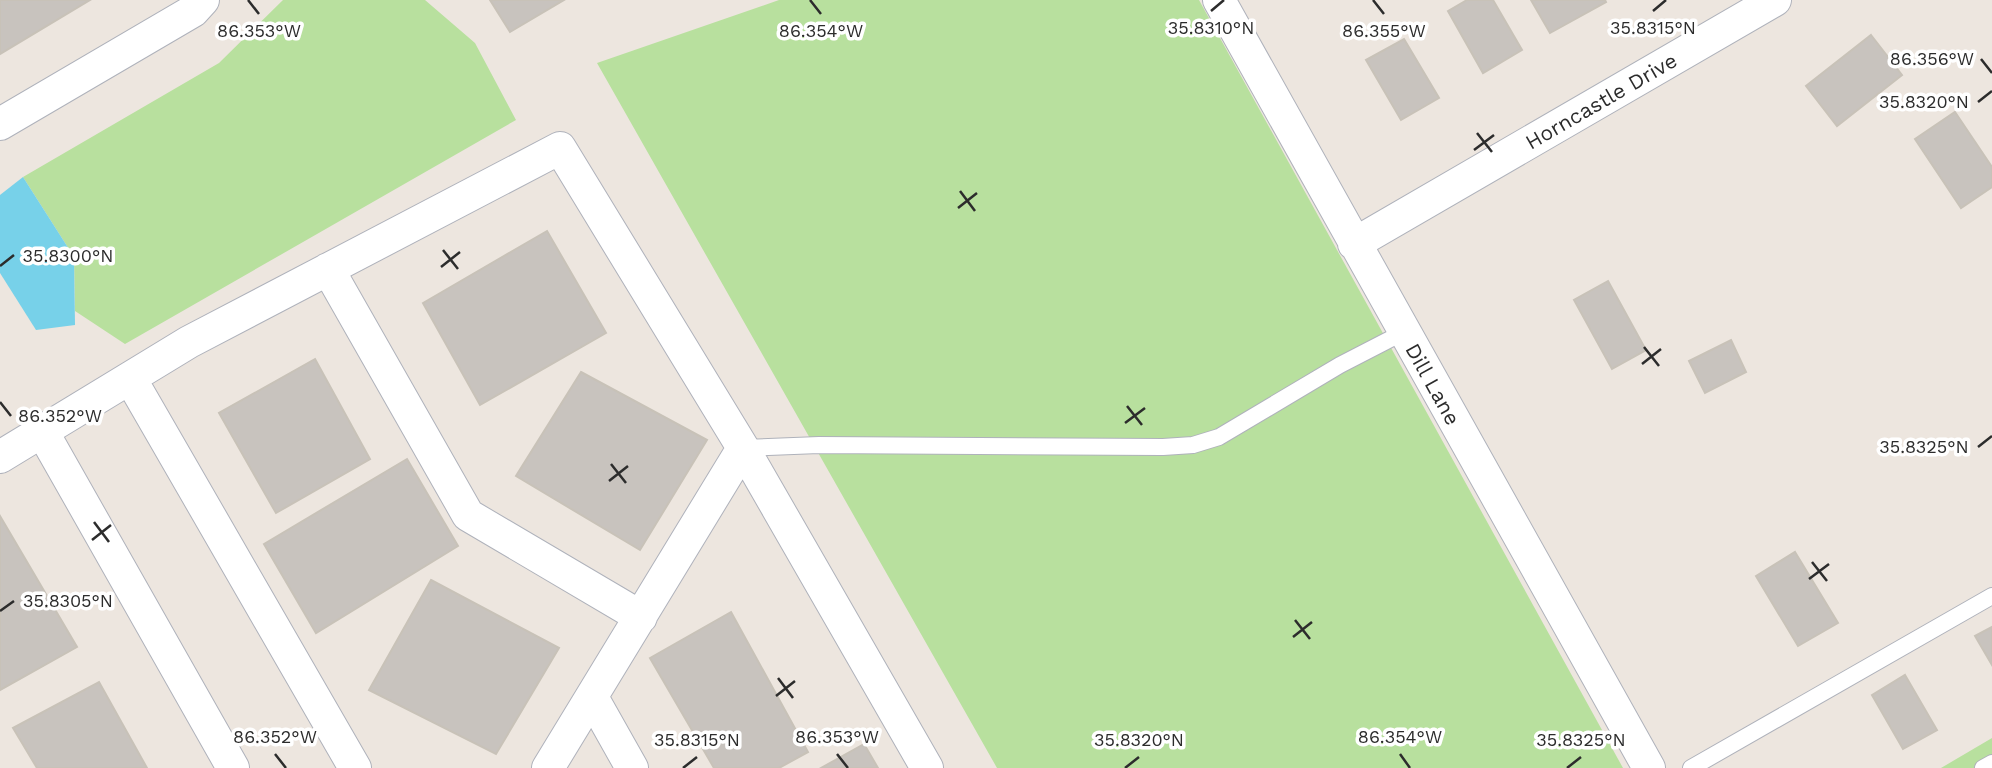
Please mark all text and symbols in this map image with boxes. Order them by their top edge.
text: 35.8310°N [1168,17,1254,38]
text: 35.8315°N [1610,17,1696,38]
text: 86.353°W [217,20,301,41]
text: 86.354°W [779,20,863,41]
text: 86.355°W [1342,20,1426,41]
street label: Horncastle Drive [1521,47,1681,155]
text: 86.356°W [1890,48,1974,69]
text: 35.8320°N [1879,91,1969,112]
text: 35.8300°N [23,245,113,266]
street label: Dill Lane [1400,339,1466,429]
text: 86.352°W [18,405,102,426]
text: 35.8325°N [1879,436,1969,457]
text: 35.8305°N [23,590,113,611]
text: 86.352°W [233,726,317,747]
text: 86.353°W [795,726,879,747]
text: 86.354°W [1358,726,1442,747]
text: 35.8315°N [654,729,740,750]
text: 35.8320°N [1094,729,1184,750]
text: 35.8325°N [1536,729,1626,750]

